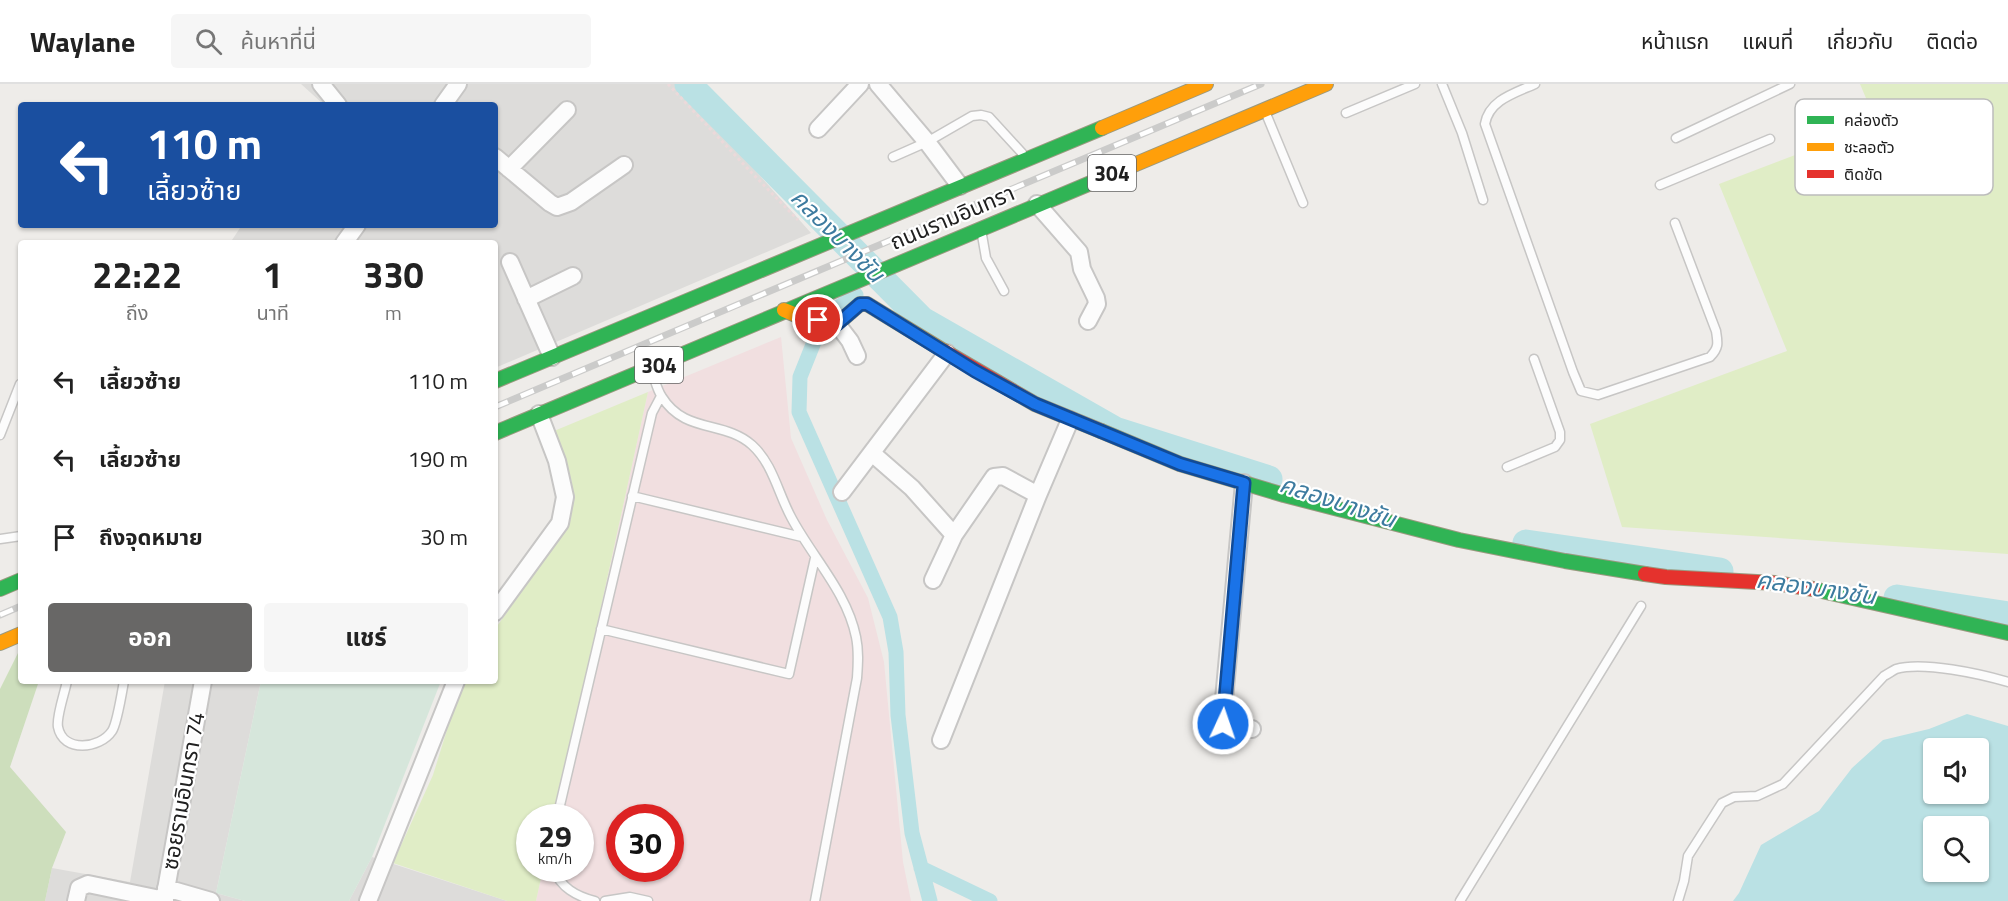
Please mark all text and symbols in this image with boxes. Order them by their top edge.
search box [171,14,591,68]
text: Waylane [30,20,135,63]
text: ค้นหาที่นี่ [240,24,316,58]
icon: search [192,25,225,58]
text: หน้าแรก [1641,25,1709,57]
text: แผนที่ [1742,25,1793,57]
text: เกี่ยวกับ [1826,25,1893,57]
text: ติดต่อ [1926,25,1978,57]
legend [1795,99,1993,195]
text: คล่องตัว [1844,108,1899,132]
text: 110 m [147,111,262,175]
icon: left [48,126,126,204]
text: ชะลอตัว [1844,135,1895,159]
road number: 304 [1088,155,1136,191]
text: ติดขัด [1844,162,1883,186]
text: เลี้ยวซ้าย [147,169,241,210]
street label: ถนนรามอินทรา [884,175,1020,259]
water label: คลองบางชัน [783,180,894,291]
text: 22:22 [92,247,182,302]
text: 1 [263,247,283,302]
text: 330 [363,247,424,302]
pin [792,294,843,345]
text: ถึง [126,297,149,328]
text: นาที [256,297,289,328]
text: m [385,297,402,328]
icon: arrive [801,303,834,336]
road number: 304 [635,347,683,383]
text: เลี้ยวซ้าย [99,364,181,398]
text: 110 m [408,364,468,398]
icon: left [48,365,81,398]
text: เลี้ยวซ้าย [99,442,181,476]
text: 190 m [408,442,468,476]
icon: left [48,443,81,476]
water label: คลองบางชัน [1275,465,1402,537]
text: ถึงจุดหมาย [99,520,203,554]
text: 30 m [420,520,468,554]
icon: arrive [48,521,81,554]
water label: คลองบางชัน [1754,561,1879,613]
button: ออก [48,603,252,672]
button: แชร์ [264,603,468,672]
position arrow [1191,692,1255,756]
street label: ซอยรามอินทรา 74 [152,709,214,873]
map controls [1923,738,1989,882]
button: sound [1923,738,1989,804]
speed limit sign: 30 [606,804,684,882]
text: 29 [538,813,572,859]
button: search [1923,816,1989,882]
text: km/h [538,847,572,870]

